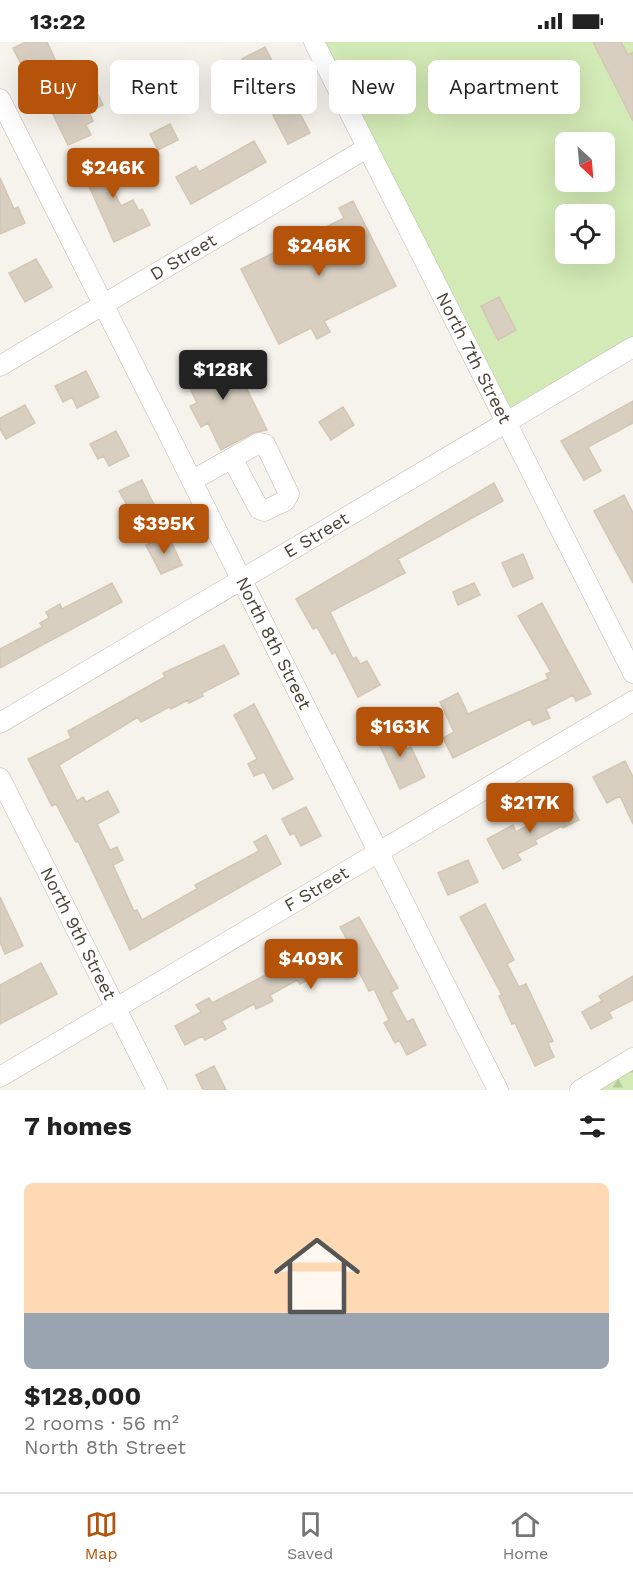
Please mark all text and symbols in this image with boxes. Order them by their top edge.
text: 13:22 [30,9,85,34]
chip: Buy [18,60,98,114]
chip: Rent [110,60,199,114]
chip: Filters [211,60,317,114]
chip: New [329,60,416,114]
chip: Apartment [428,60,580,114]
north arrow [555,132,615,192]
map controls [555,132,615,264]
pin: $246K [71,148,155,199]
text: $246K [81,155,145,179]
button: locate [555,204,615,264]
pin: $246K [277,226,361,277]
street label: D Street [146,229,220,285]
text: $246K [287,233,351,257]
street label: North 7th Street [432,289,516,427]
pin: $128K [181,350,265,401]
text: $128K [193,357,253,381]
pin: $395K [122,504,206,555]
street label: E Street [280,507,353,562]
text: $395K [133,511,195,535]
street label: North 8th Street [232,573,316,713]
pin: $163K [358,707,442,758]
text: $163K [370,714,430,738]
pin: $217K [488,783,572,834]
text: $217K [500,790,560,814]
street label: F Street [280,861,352,916]
street label: North 9th Street [37,863,121,1003]
pin: $409K [269,939,353,990]
text: $409K [279,946,343,970]
icon: filters [576,1110,609,1143]
text: 7 homes [24,1111,132,1141]
icon: home [263,1222,371,1330]
text: $128,000 [24,1381,141,1411]
text: 2 rooms · 56 m² [24,1411,179,1435]
text: North 8th Street [24,1435,186,1459]
tab: Map [85,1508,118,1563]
tab: Saved [287,1508,333,1563]
tab: Home [503,1508,548,1563]

